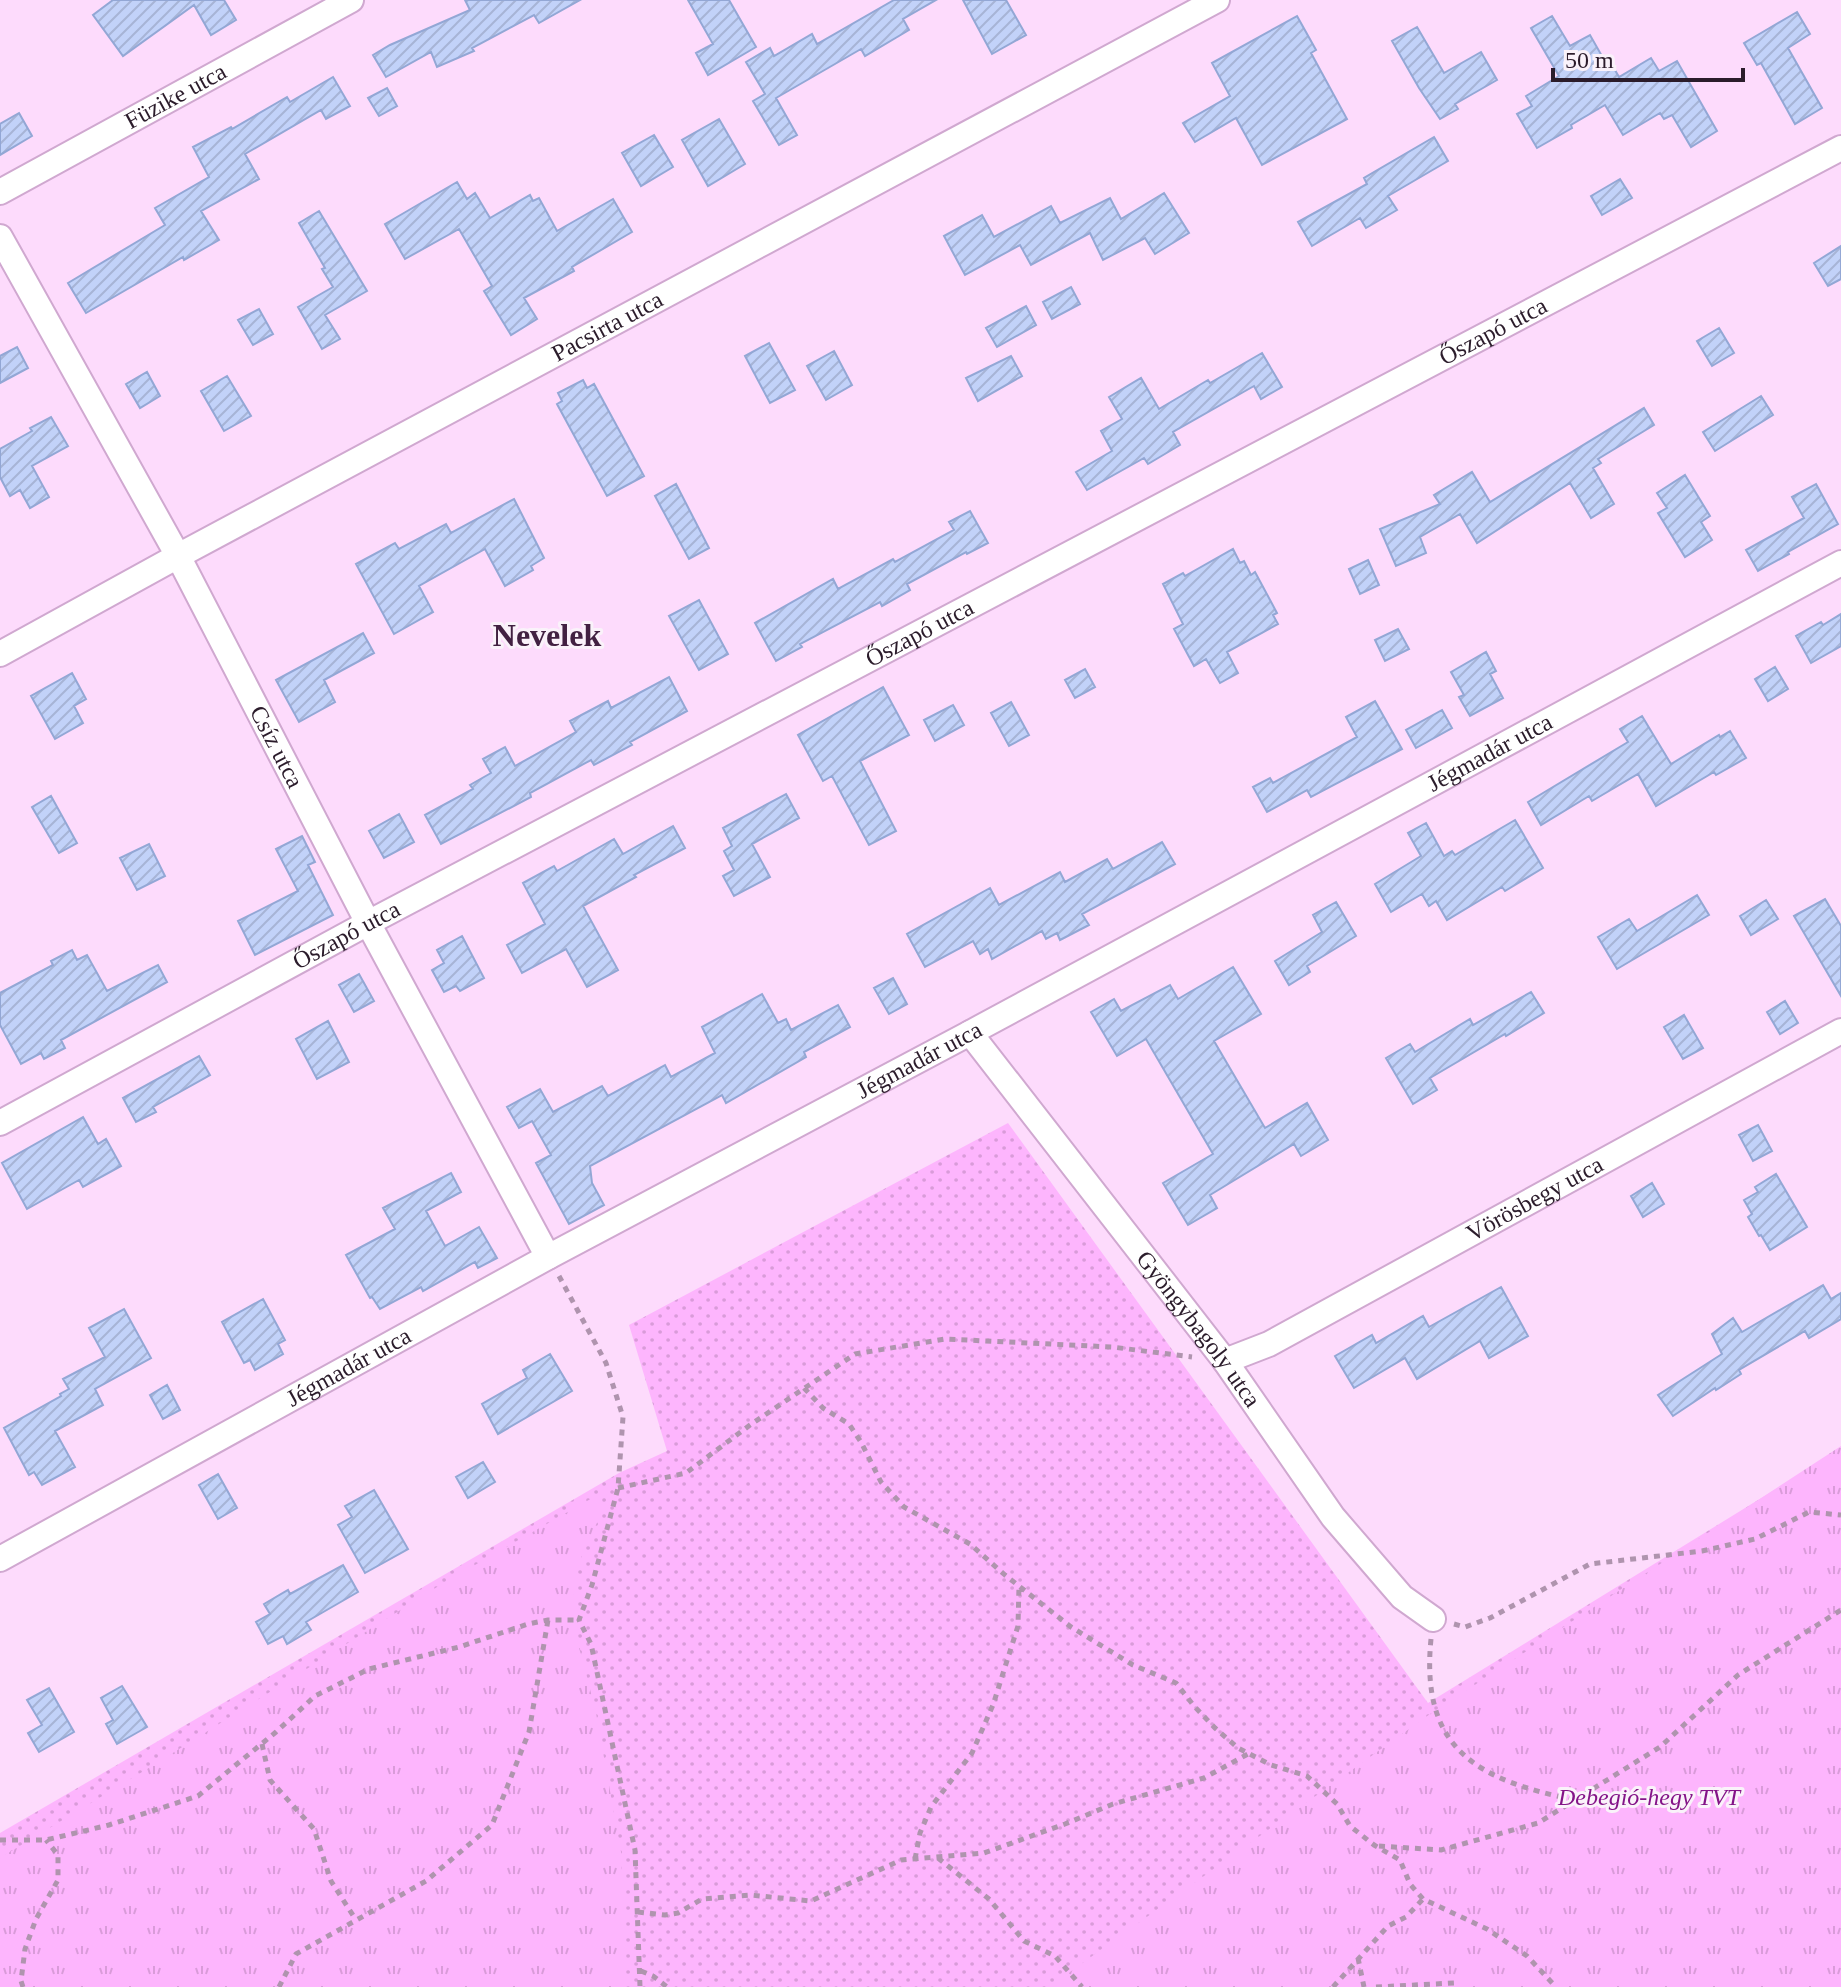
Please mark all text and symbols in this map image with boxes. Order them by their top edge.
scale bar [1553,32,1743,82]
text: 50 m [1565,47,1614,73]
street label: Füzike utca [120,58,231,134]
street label: Pacsirta utca [547,286,667,367]
street label: Őszapó utca [1435,292,1552,370]
street label: Őszapó utca [861,594,978,672]
district label: Nevelek [493,617,601,653]
street label: Csíz utca [245,701,309,792]
street label: Jégmadár utca [1423,708,1557,797]
street label: Őszapó utca [288,895,405,974]
street label: Jégmadár utca [852,1016,987,1104]
street label: Vörösbegy utca [1462,1151,1608,1246]
street label: Gyöngybagoly utca [1131,1246,1266,1412]
street label: Jégmadár utca [282,1322,416,1412]
park label: Debegió-hegy TVT [1557,1784,1742,1810]

